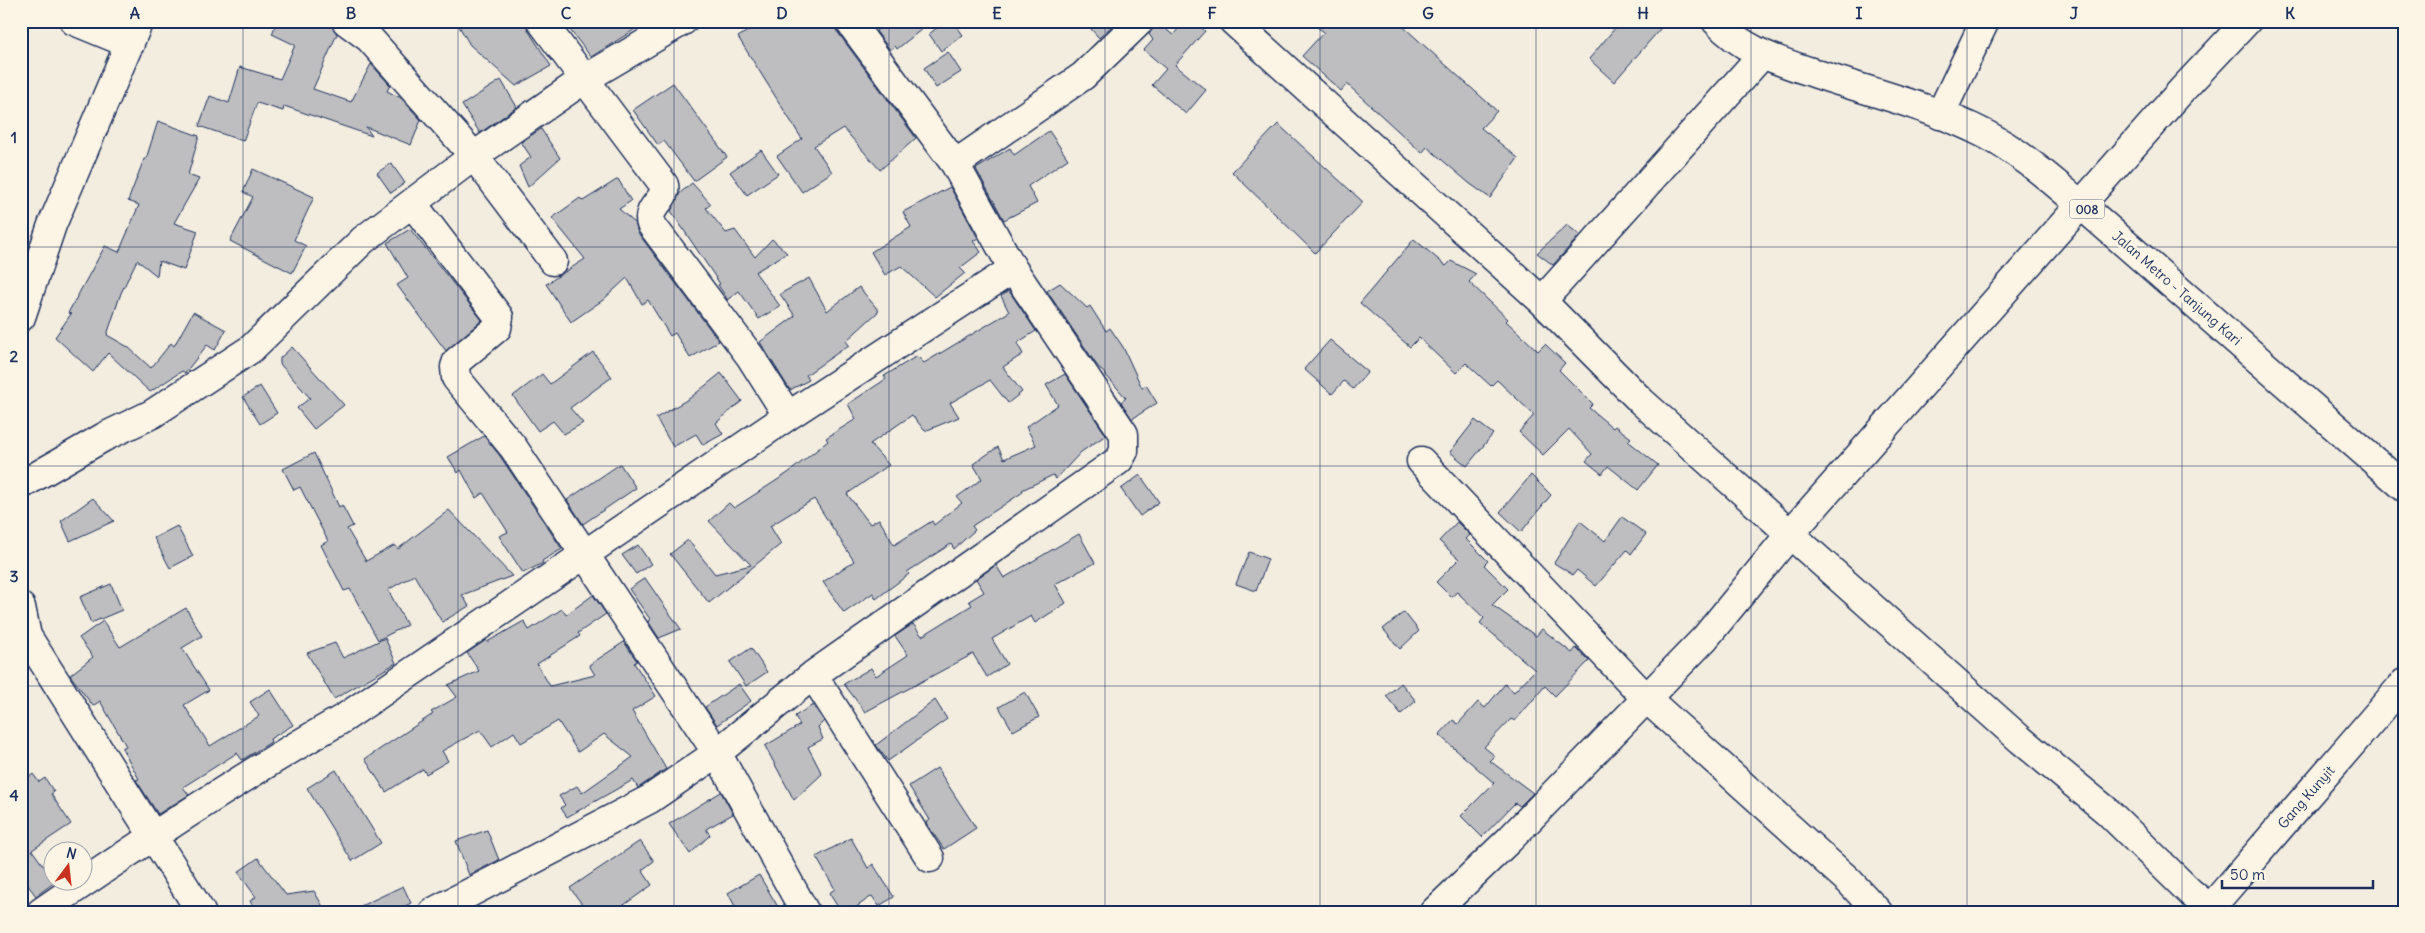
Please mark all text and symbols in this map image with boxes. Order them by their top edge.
text: A [130,3,140,23]
text: B [346,3,357,23]
text: C [561,3,572,23]
text: D [776,3,788,23]
text: E [992,3,1002,23]
text: F [1207,3,1217,23]
text: G [1422,3,1434,23]
text: H [1637,3,1649,23]
text: I [1856,3,1863,23]
text: J [2070,3,2079,23]
text: K [2285,3,2295,23]
text: 1 [11,127,17,147]
road number: 008 [2070,200,2104,218]
street label: Jalan Metro - Tanjung Kari [2109,227,2245,349]
text: 2 [10,346,19,366]
text: 3 [9,566,19,586]
street label: Gang Kunyit [2274,762,2339,832]
text: 4 [9,785,19,805]
north arrow [42,840,92,890]
text: N [64,843,78,863]
scale bar [2222,858,2374,890]
text: 50 m [2230,865,2265,884]

